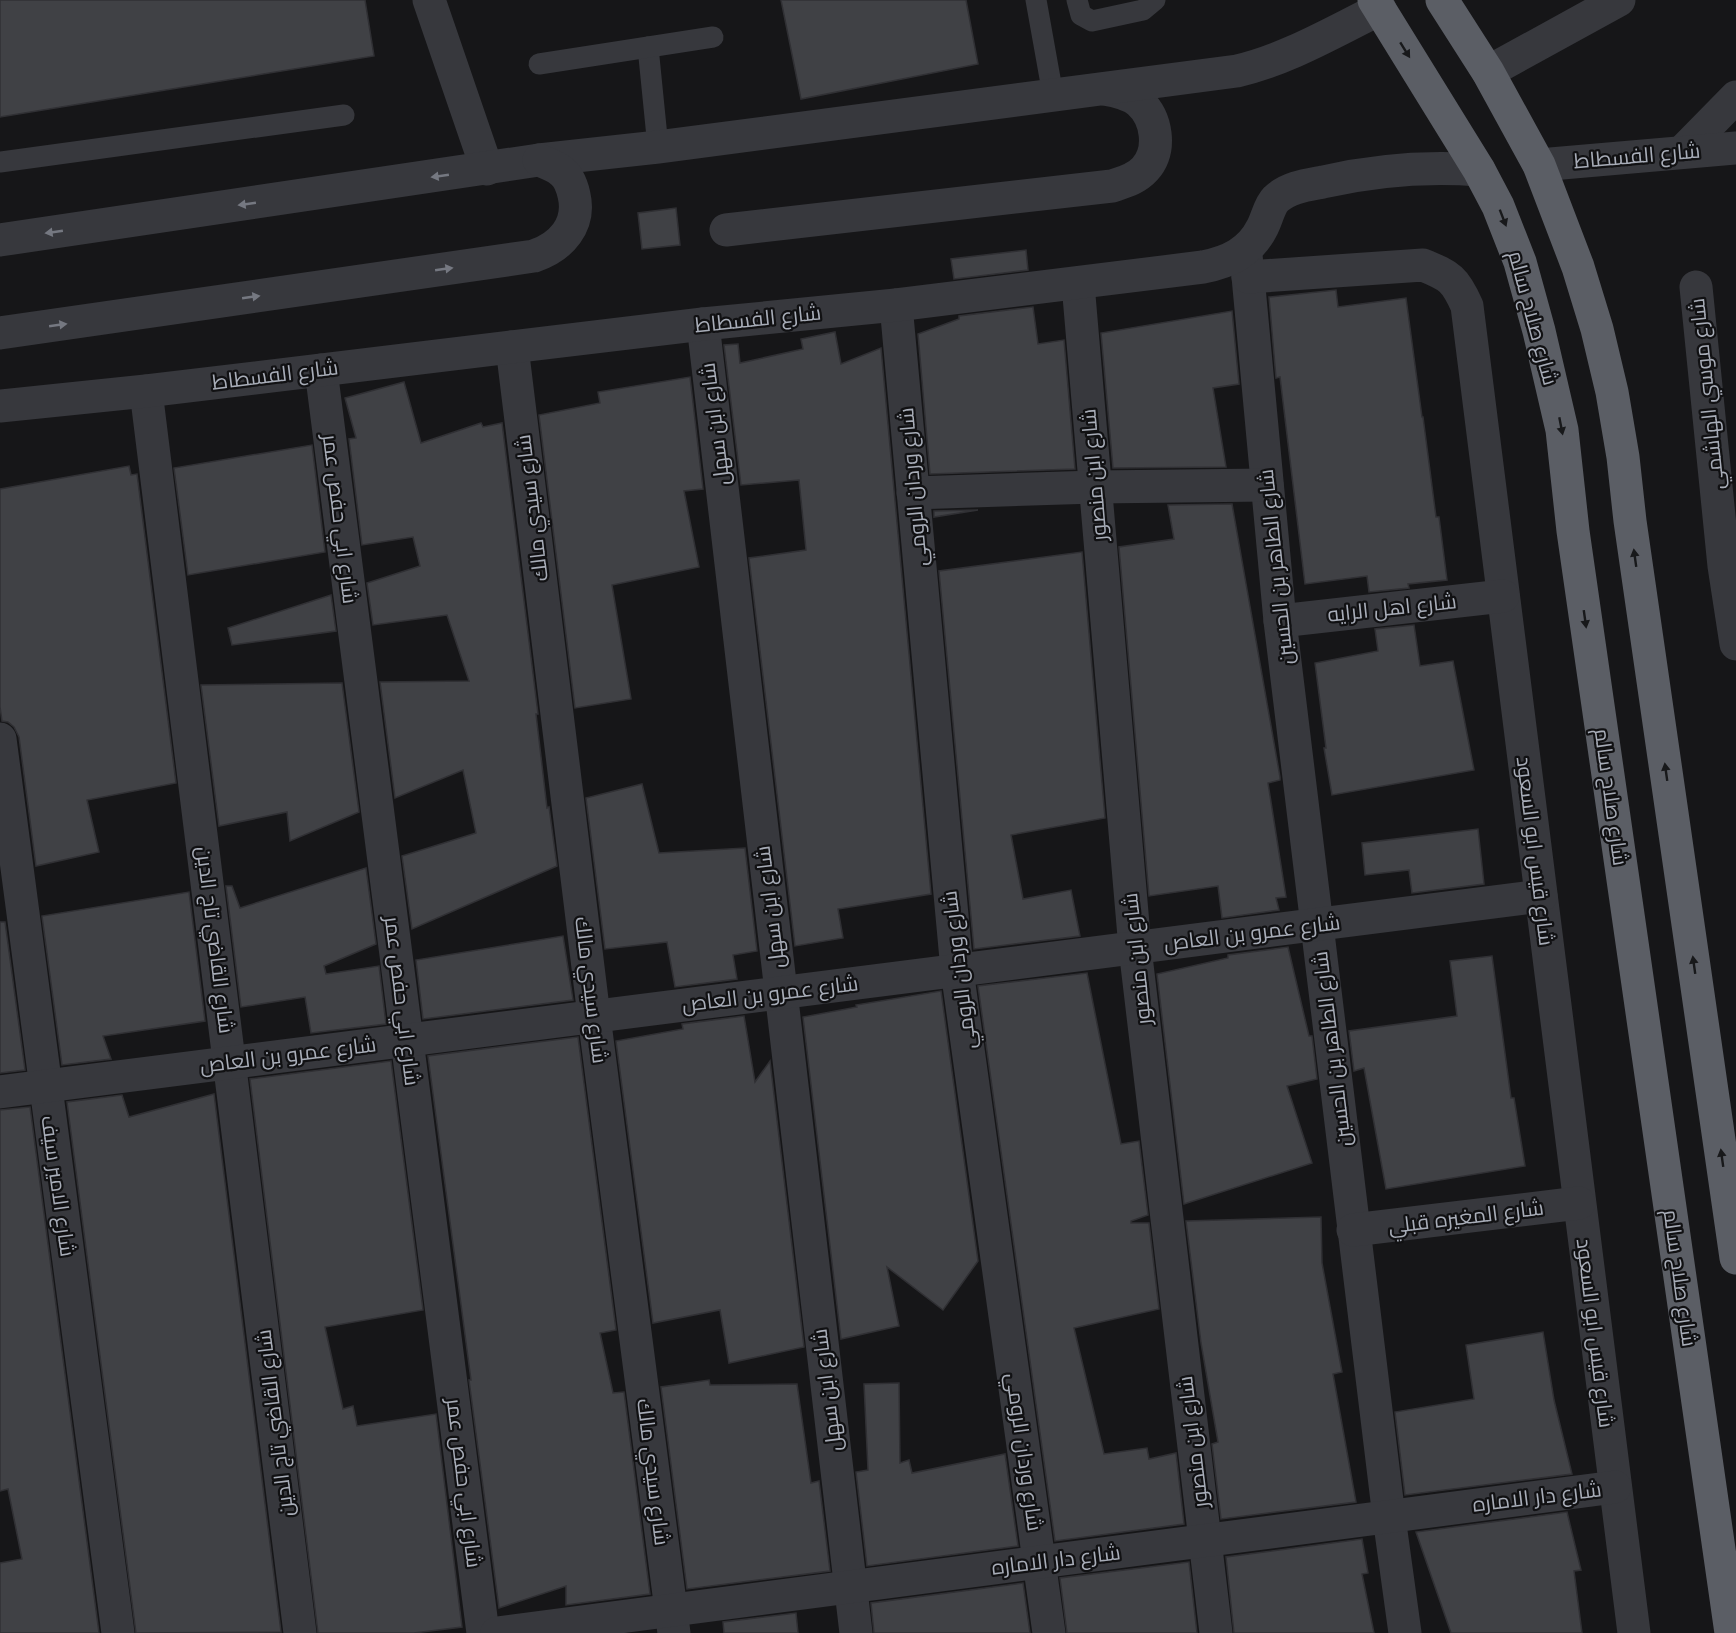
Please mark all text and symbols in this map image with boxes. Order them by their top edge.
one-way arrow [1400,42,1411,58]
street label: شارع الفسطاط [1572,136,1701,175]
one-way arrow [431,171,450,180]
one-way arrow [238,199,257,208]
one-way arrow [1499,209,1508,227]
one-way arrow [45,227,64,236]
street label: شارع صلاح سالم [1502,247,1565,388]
one-way arrow [435,265,454,274]
one-way arrow [242,292,261,301]
street label: شارع الفسطاط [693,297,823,340]
street label: شارع موسي الهاشمي [1682,297,1733,491]
one-way arrow [49,320,68,329]
street label: شارع الفسطاط [210,352,340,397]
street label: شارع ابن سهل [693,361,736,487]
street label: شارع وردان الرومي [891,406,936,568]
street label: شارع ابن منصور [1073,408,1114,543]
one-way arrow [1556,417,1565,436]
street label: شارع ابي حفص عمر [314,432,365,606]
street label: شارع سيدي مالك [508,433,557,583]
street label: شارع الطاهر بن الحسين [1251,468,1300,666]
one-way arrow [1631,549,1640,568]
street label: شارع اهل الرايه [1326,586,1458,629]
one-way arrow [1581,610,1590,629]
street label: شارع صلاح سالم [1588,726,1635,867]
street label: شارع قيس ابو السعود [1509,755,1562,947]
one-way arrow [1662,762,1671,781]
street label: شارع ابن سهل [748,844,791,970]
street label: شارع القاضي تاج الدين [189,845,241,1035]
street label: شارع وردان الرومي [934,889,985,1051]
street label: شارع ابن منصور [1115,892,1158,1028]
street label: شارع عمرو بن العاص [1162,907,1342,958]
street label: شارع ابي حفص عمر [376,914,427,1088]
street label: شارع سيدي مالك [566,915,615,1065]
street label: شارع الطاهر بن الحسين [1305,950,1358,1148]
one-way arrow [1689,955,1698,974]
street label: شارع عمرو بن العاص [680,968,860,1019]
street label: شارع عمرو بن العاص [198,1029,378,1080]
street label: شارع الامير سيف [34,1113,83,1258]
one-way arrow [1717,1148,1726,1167]
street label: شارع المغيره قبلي [1387,1193,1546,1242]
street label: شارع صلاح سالم [1657,1207,1704,1348]
street label: شارع قيس ابو السعود [1569,1237,1622,1429]
street label: شارع ابن سهل [805,1327,848,1453]
street label: شارع القاضي تاج الدين [249,1328,301,1518]
street label: شارع وردان الرومي [997,1371,1050,1533]
street label: شارع ابن منصور [1170,1374,1215,1511]
street label: شارع ابي حفص عمر [438,1396,489,1570]
street label: شارع سيدي مالك [628,1397,677,1547]
street label: شارع دار الاماره [1471,1474,1603,1519]
street label: شارع دار الاماره [990,1537,1122,1582]

